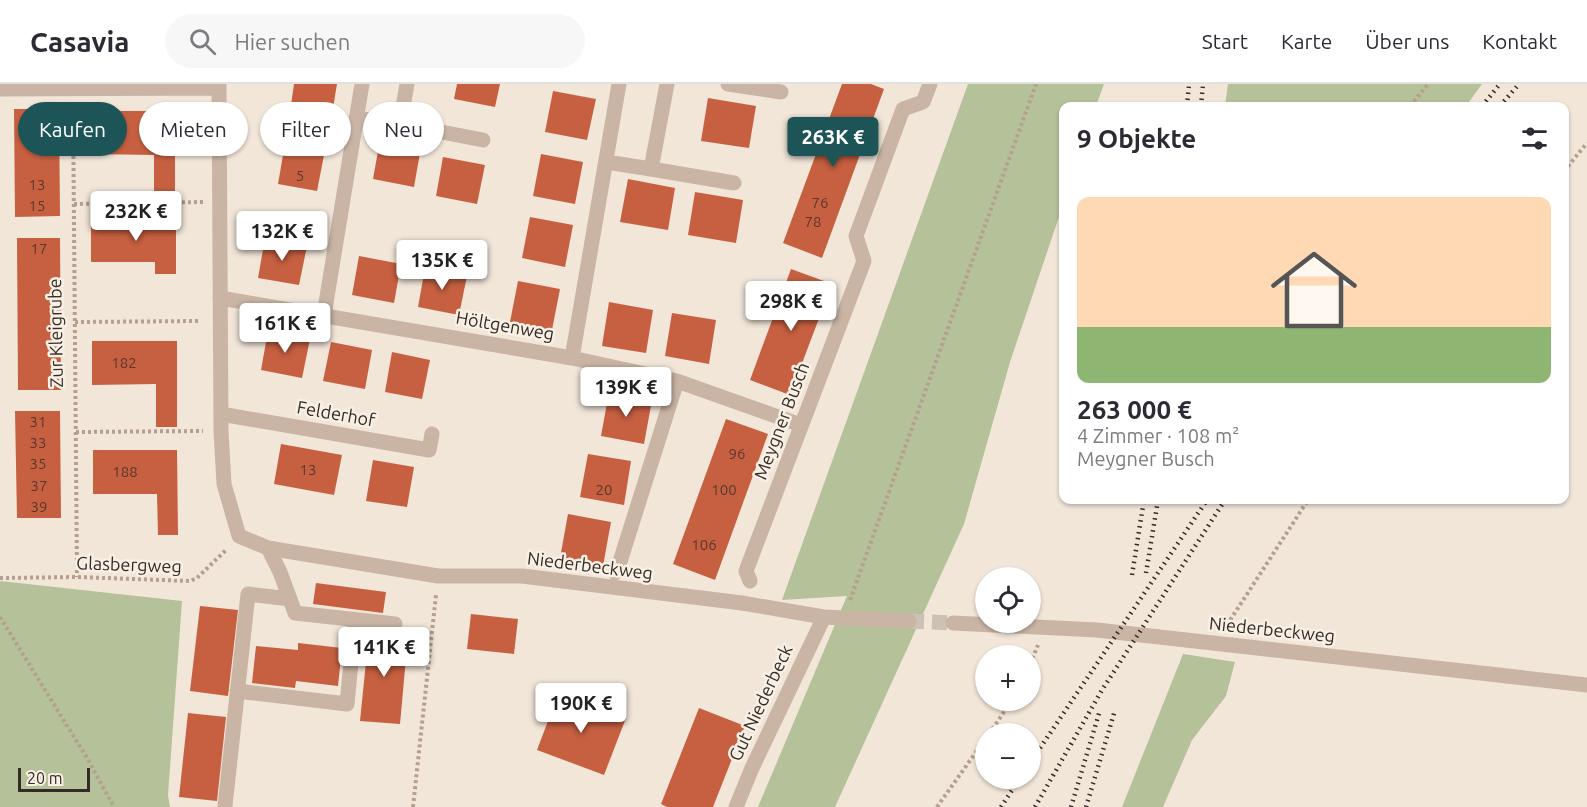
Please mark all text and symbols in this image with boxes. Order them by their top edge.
search box [165,14,585,68]
icon: search [186,25,219,58]
text: Casavia [30,26,129,57]
text: Hier suchen [234,29,350,54]
text: Start [1202,29,1248,53]
text: Karte [1281,29,1332,53]
text: Über uns [1365,29,1449,53]
text: Kontakt [1482,29,1557,53]
chip: Kaufen [18,102,127,156]
chip: Mieten [139,102,248,156]
chip: Filter [260,102,351,156]
chip: Neu [363,102,444,156]
pin: 263K € [784,117,882,168]
icon: filters [1518,122,1551,155]
text: 9 Objekte [1077,124,1196,153]
text: 263K € [801,125,865,148]
house number: 5 [296,167,304,184]
house number: 13 [29,176,45,193]
pin: 232K € [87,191,185,242]
house number: 76 [812,194,828,211]
house number: 15 [29,197,45,214]
text: 232K € [104,199,168,222]
pin: 132K € [233,211,331,262]
house number: 78 [805,213,821,230]
text: 132K € [250,219,314,242]
icon: home [1260,236,1368,344]
house number: 17 [31,240,47,257]
pin: 135K € [393,240,491,291]
text: 135K € [410,248,474,271]
street label: Zur Kleigrube [44,278,66,388]
pin: 298K € [742,281,840,332]
text: 298K € [759,289,823,312]
pin: 161K € [236,303,334,354]
street label: Höltgenweg [454,307,556,344]
text: 161K € [253,311,317,334]
house number: 182 [111,354,137,371]
street label: Meygner Busch [750,359,813,482]
pin: 139K € [577,367,675,418]
text: 139K € [594,375,658,398]
text: 263 000 € [1077,395,1192,424]
street label: Felderhof [296,396,377,430]
house number: 31 [30,413,46,430]
text: 4 Zimmer · 108 m² [1077,424,1239,447]
house number: 33 [30,434,46,451]
house number: 96 [729,445,745,462]
text: Meygner Busch [1077,447,1215,470]
house number: 35 [30,455,46,472]
house number: 13 [300,461,316,478]
house number: 188 [112,463,138,480]
house number: 37 [31,477,47,494]
house number: 20 [596,481,612,498]
house number: 100 [711,481,737,498]
house number: 39 [31,498,47,515]
house number: 106 [691,536,717,553]
street label: Niederbeckweg [526,547,654,583]
street label: Glasbergweg [76,552,182,576]
map controls [975,567,1041,789]
button: locate [975,567,1041,633]
street label: Niederbeckweg [1208,612,1336,646]
pin: 141K € [335,627,433,678]
text: 141K € [352,635,416,658]
street label: Gut Niederbeck [724,641,796,764]
button: + [975,645,1041,711]
pin: 190K € [532,683,630,734]
text: 190K € [549,691,613,714]
button: − [975,723,1041,789]
scale bar [18,765,90,792]
text: 20 m [27,769,63,787]

